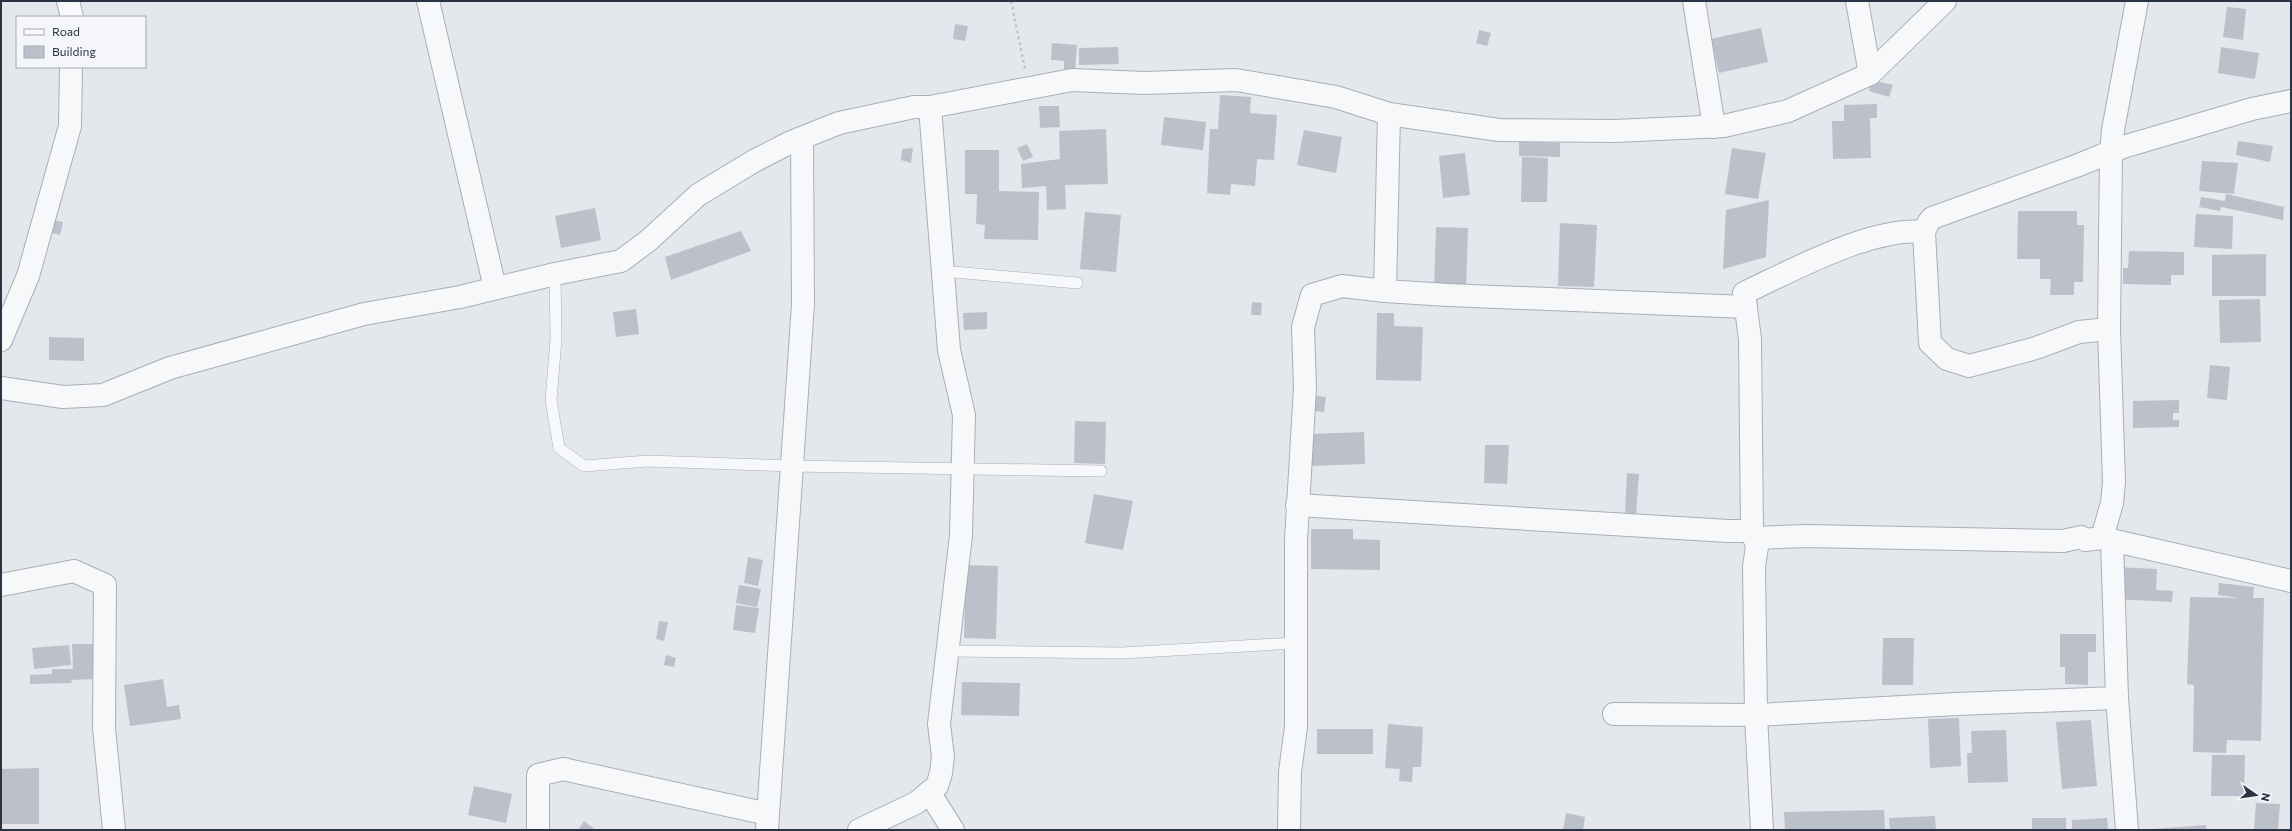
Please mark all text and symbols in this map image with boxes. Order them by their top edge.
legend [16,16,146,68]
text: Road [52,24,80,38]
text: Building [52,44,96,58]
north arrow [2236,775,2276,815]
text: N [2259,792,2273,803]

